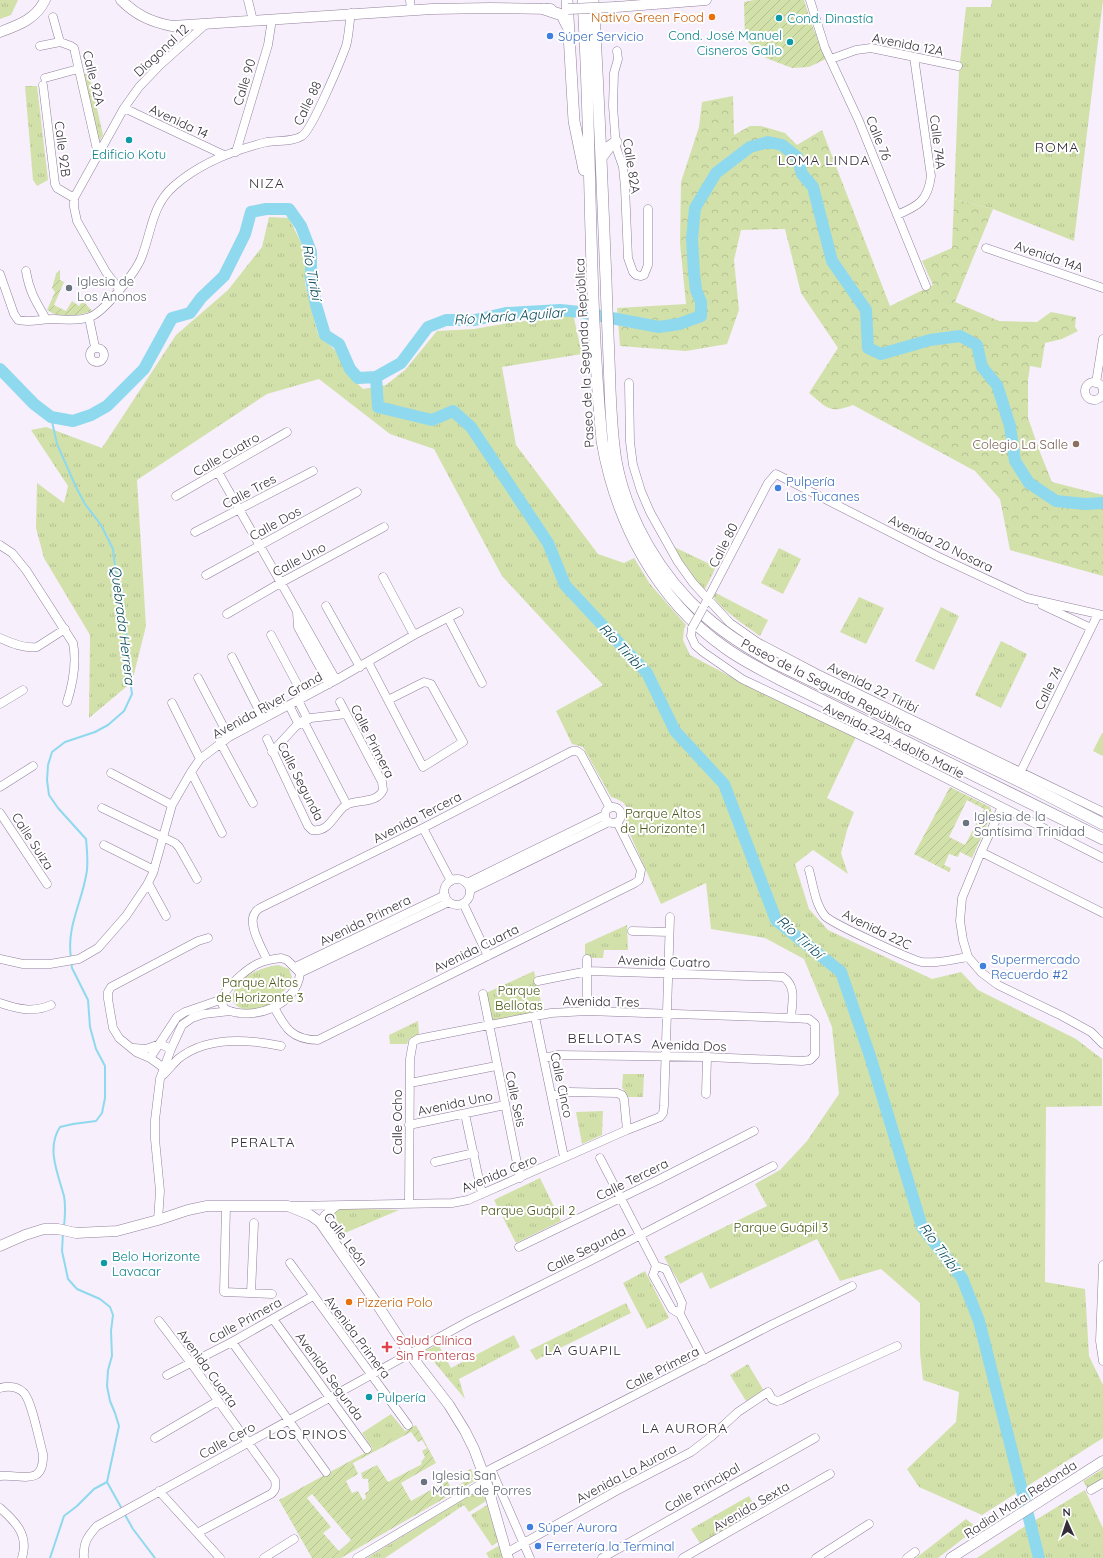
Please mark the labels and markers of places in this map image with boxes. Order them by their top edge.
place label: Nativo Green Food [591,9,704,25]
place label: Cond. Dinastía [787,10,873,26]
marker: Nativo Green Food [707,12,717,22]
marker: Cond. Dinastía [774,13,784,23]
place label: Cond. José Manuel Cisneros Gallo [668,27,782,58]
place label: Súper Servicio [558,28,644,44]
marker: Súper Servicio [545,31,555,41]
marker: Cond. José Manuel Cisneros Gallo [785,37,795,47]
marker: Edificio Kotu [124,135,134,145]
place label: Edificio Kotu [92,146,166,162]
place label: Iglesia de Los Anonos [77,273,147,304]
marker: Iglesia de Los Anonos [64,283,74,293]
place label: Colegio La Salle [973,436,1068,452]
marker: Colegio La Salle [1071,439,1081,449]
place label: Pulpería Los Tucanes [786,473,860,504]
marker: Pulpería Los Tucanes [773,483,783,493]
place label: Iglesia de la Santísima Trinidad [974,808,1085,839]
marker: Iglesia de la Santísima Trinidad [961,818,971,828]
place label: Supermercado Recuerdo #2 [991,951,1080,982]
marker: Supermercado Recuerdo #2 [978,961,988,971]
place label: Belo Horizonte Lavacar [112,1248,200,1279]
marker: Belo Horizonte Lavacar [99,1258,109,1268]
place label: Pizzeria Polo [357,1294,433,1310]
marker: Pizzeria Polo [344,1297,354,1307]
place label: Salud Clínica Sin Fronteras [396,1332,475,1363]
marker: Salud Clínica Sin Fronteras [381,1341,393,1353]
place label: Pulpería [377,1389,426,1405]
marker: Pulpería [364,1392,374,1402]
place label: Iglesia San Martín de Porres [432,1467,531,1498]
marker: Iglesia San Martín de Porres [419,1477,429,1487]
place label: Súper Aurora [538,1519,617,1535]
marker: Súper Aurora [525,1522,535,1532]
place label: Ferretería la Terminal [546,1538,675,1554]
marker: Ferretería la Terminal [533,1541,543,1551]

